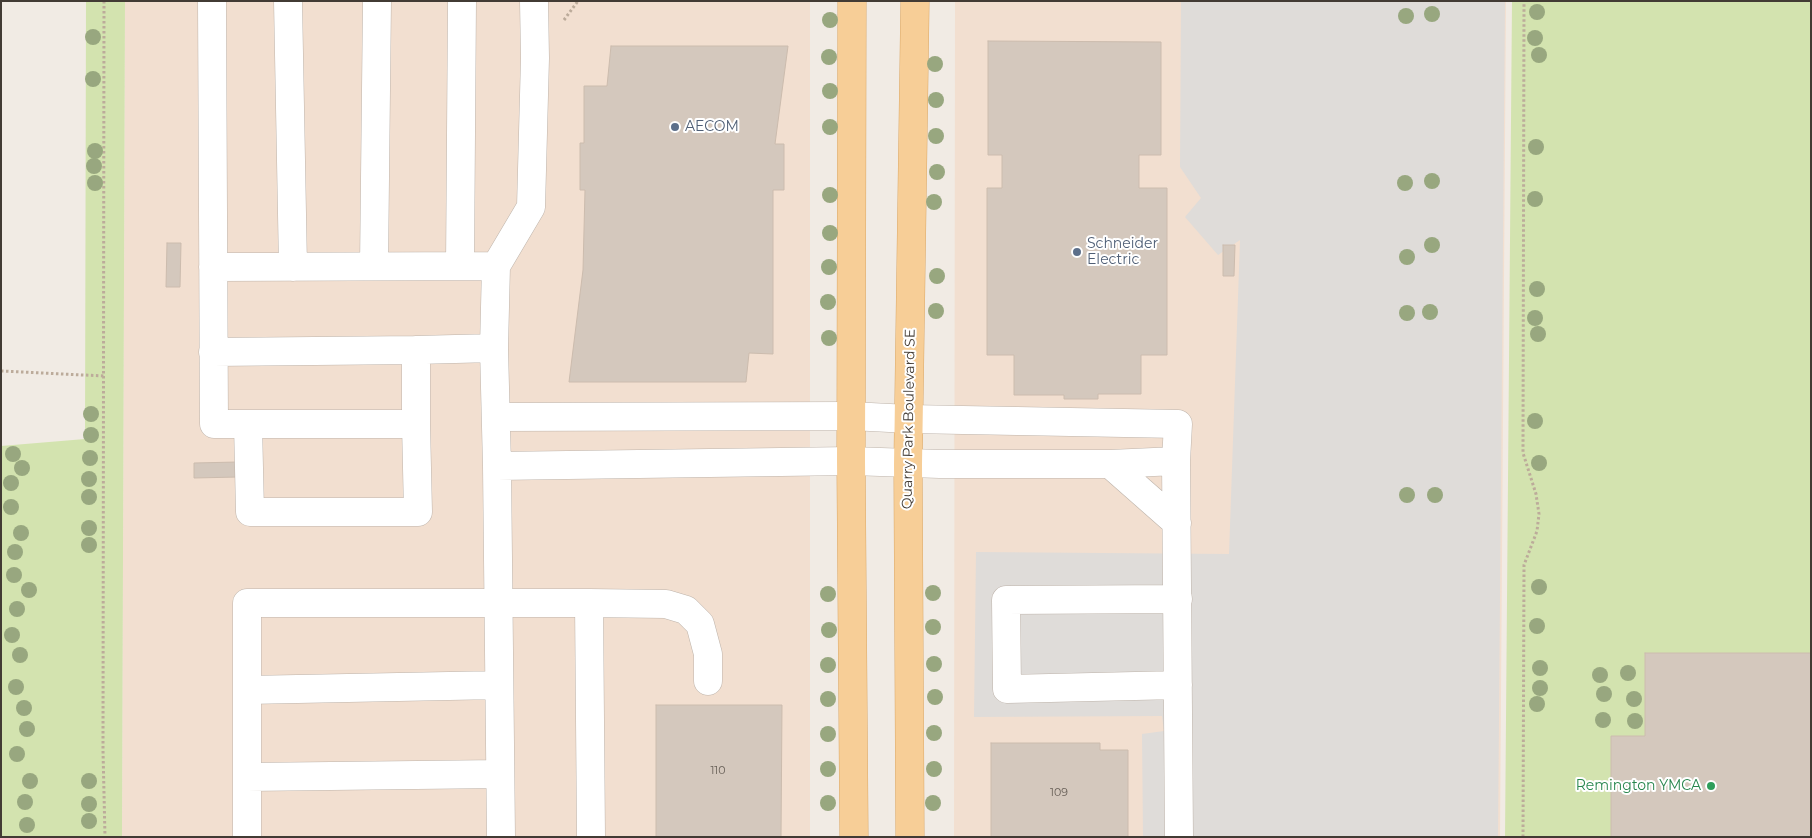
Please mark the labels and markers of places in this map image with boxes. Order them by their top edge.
place label: AECOM [685,119,739,135]
marker: AECOM [669,121,681,133]
place label: Schneider Electric [1087,236,1158,268]
marker: Schneider Electric [1071,246,1083,258]
place label: Remington YMCA [1576,778,1701,794]
marker: Remington YMCA [1705,780,1717,792]

